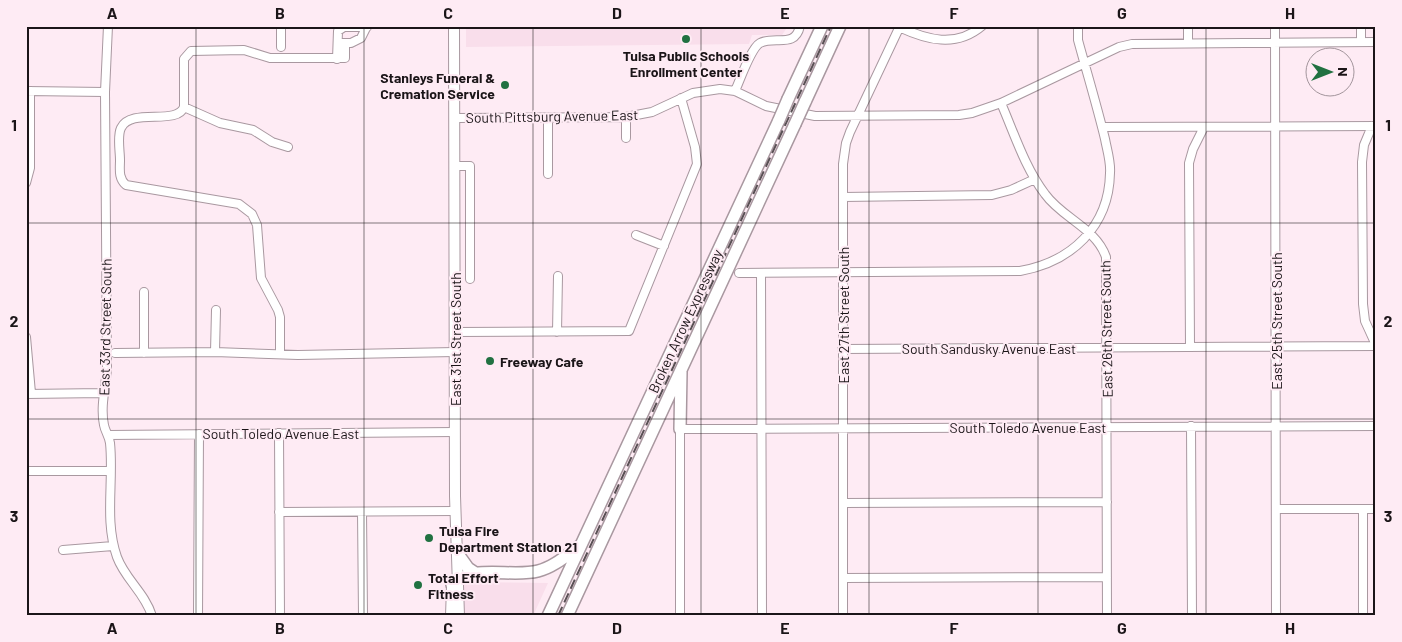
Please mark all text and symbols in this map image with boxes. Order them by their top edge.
text: A [107,3,118,22]
text: B [275,3,285,22]
text: C [443,3,453,22]
text: D [612,3,622,22]
text: E [780,3,790,22]
text: F [950,3,959,22]
text: G [1117,3,1127,22]
text: H [1285,3,1295,22]
marker: Tulsa Public Schools Enrollment Center [680,33,692,45]
place label: Tulsa Public Schools Enrollment Center [623,47,749,80]
north arrow [1304,48,1354,98]
text: N [1335,67,1352,77]
place label: Stanleys Funeral & Cremation Service [380,69,495,102]
marker: Stanleys Funeral & Cremation Service [499,79,511,91]
street label: South Pittsburg Avenue East [466,106,638,126]
text: 1 [11,115,17,134]
text: 1 [1385,115,1391,134]
street label: Broken Arrow Expressway [644,246,726,395]
street label: East 27th Street South [835,247,852,383]
street label: East 25th Street South [1268,252,1285,390]
street label: East 33rd Street South [95,258,115,396]
street label: East 26th Street South [1096,260,1116,398]
street label: East 31st Street South [447,272,464,406]
text: 2 [10,311,19,330]
text: 2 [1384,311,1393,330]
street label: South Sandusky Avenue East [902,340,1076,357]
place label: Freeway Cafe [500,353,584,370]
marker: Freeway Cafe [484,355,496,367]
street label: South Toledo Avenue East [950,419,1106,436]
street label: South Toledo Avenue East [203,425,359,442]
text: 3 [10,506,18,525]
text: 3 [1384,506,1392,525]
place label: Tulsa Fire Department Station 21 [439,522,577,555]
marker: Tulsa Fire Department Station 21 [423,532,435,544]
place label: Total Effort Fitness [428,569,499,602]
marker: Total Effort Fitness [412,579,424,591]
text: A [107,618,118,637]
text: B [275,618,285,637]
text: C [443,618,453,637]
text: D [612,618,622,637]
text: E [780,618,790,637]
text: F [950,618,959,637]
text: G [1117,618,1127,637]
text: H [1285,618,1295,637]

